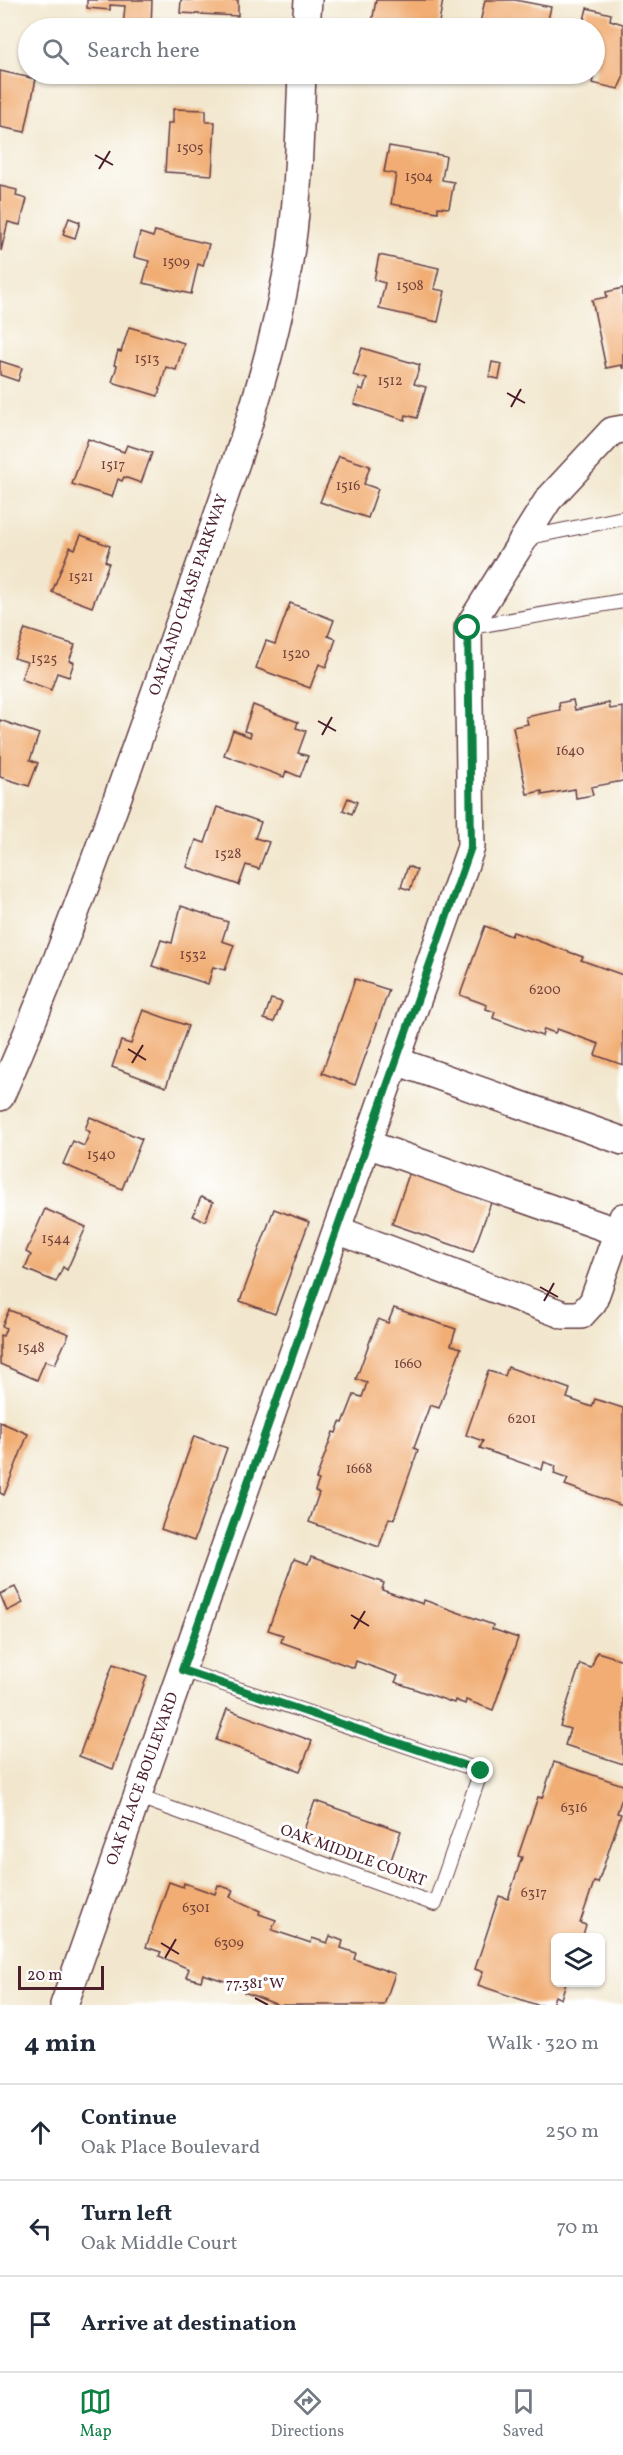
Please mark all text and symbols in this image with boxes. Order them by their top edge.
search box [18,18,605,84]
icon: search [39,35,72,68]
text: Search here [87,36,200,67]
house number: 1505 [177,139,203,158]
house number: 1504 [405,168,433,187]
house number: 1509 [162,253,190,272]
house number: 1508 [396,277,424,296]
house number: 1513 [135,350,159,369]
house number: 1512 [377,372,403,391]
house number: 1517 [101,456,125,475]
house number: 1516 [336,477,360,496]
street label: OAKLAND CHASE PARKWAY [144,491,234,699]
house number: 1521 [68,568,94,587]
route start [454,614,480,640]
house number: 1520 [282,645,310,664]
house number: 1525 [31,650,57,669]
house number: 1640 [556,742,584,761]
house number: 1528 [215,845,241,864]
house number: 1532 [180,946,206,965]
house number: 6200 [529,981,561,1000]
house number: 1540 [87,1146,115,1165]
house number: 1544 [42,1230,70,1249]
house number: 1548 [17,1339,45,1358]
house number: 1660 [394,1355,422,1374]
house number: 6201 [508,1410,536,1429]
house number: 1668 [346,1460,372,1479]
street label: OAK PLACE BOULEVARD [101,1689,185,1869]
route end [467,1757,493,1783]
house number: 6316 [561,1799,587,1818]
street label: OAK MIDDLE COURT [277,1819,429,1893]
house number: 6317 [521,1884,547,1903]
house number: 6301 [182,1899,210,1918]
map controls [551,1933,605,1987]
button: layers [551,1933,605,1987]
house number: 6309 [214,1934,244,1953]
scale bar [18,1963,104,1990]
text: 20 m [27,1965,62,1987]
text: 77.381°W [226,1974,284,1995]
text: 4 min [24,2026,96,2062]
text: Walk · 320 m [487,2030,599,2058]
text: Continue [81,2103,177,2134]
icon: ahead [24,2116,57,2149]
text: 250 m [545,2118,599,2146]
text: Oak Place Boulevard [81,2134,260,2162]
text: Turn left [81,2199,172,2230]
icon: left [24,2212,57,2245]
text: 70 m [556,2214,599,2242]
text: Oak Middle Court [81,2230,238,2258]
icon: arrive [24,2308,57,2341]
text: Arrive at destination [81,2309,297,2340]
tab: Map [79,2385,112,2443]
tab: Directions [271,2385,344,2443]
tab: Saved [503,2385,544,2443]

